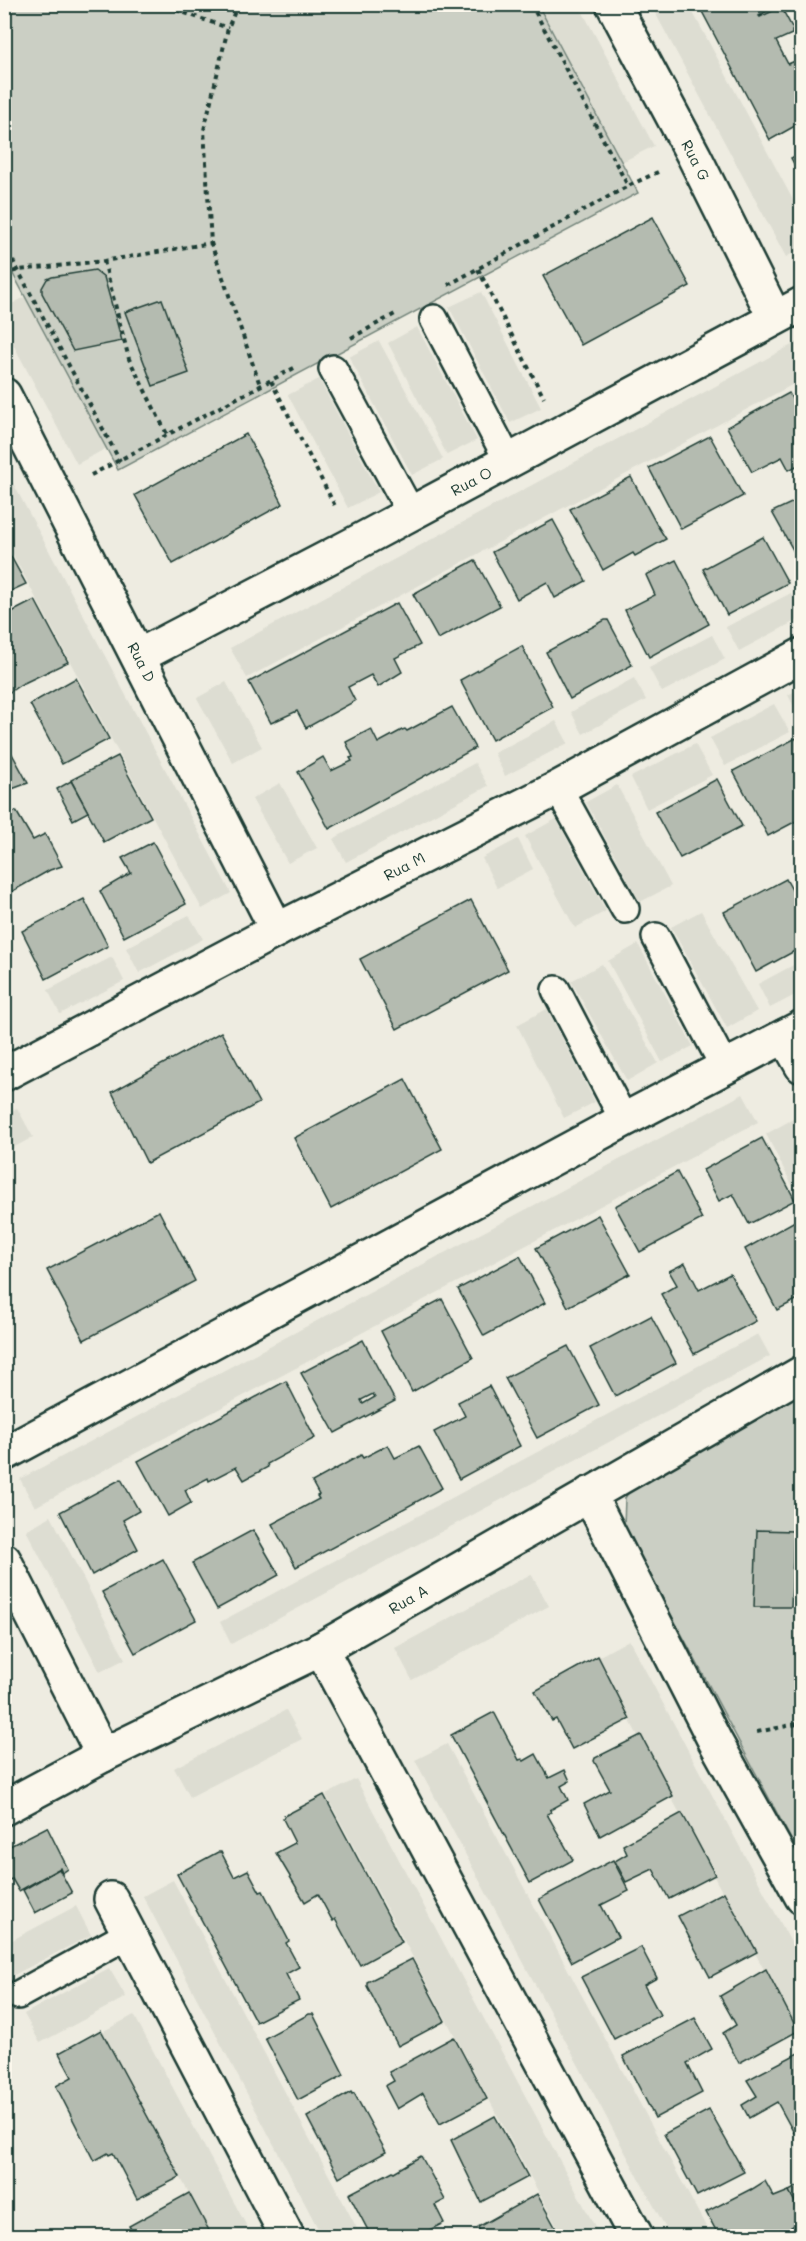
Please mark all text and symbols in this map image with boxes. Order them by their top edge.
street label: Rua G [677,136,715,184]
street label: Rua O [447,462,495,500]
street label: Rua D [123,639,161,685]
street label: Rua M [380,847,428,885]
street label: Rua A [385,1580,431,1618]

